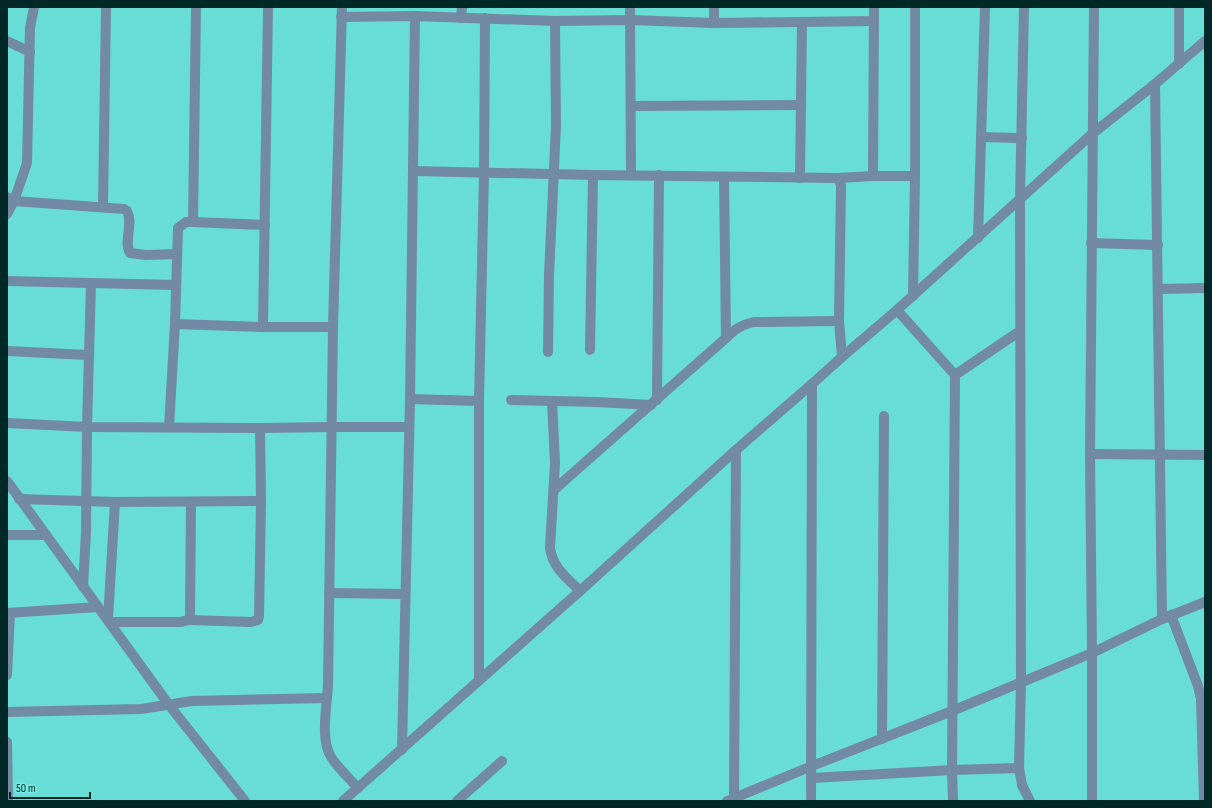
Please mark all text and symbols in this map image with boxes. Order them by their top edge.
scale bar [10,774,90,800]
text: 50 m [16,781,36,796]

